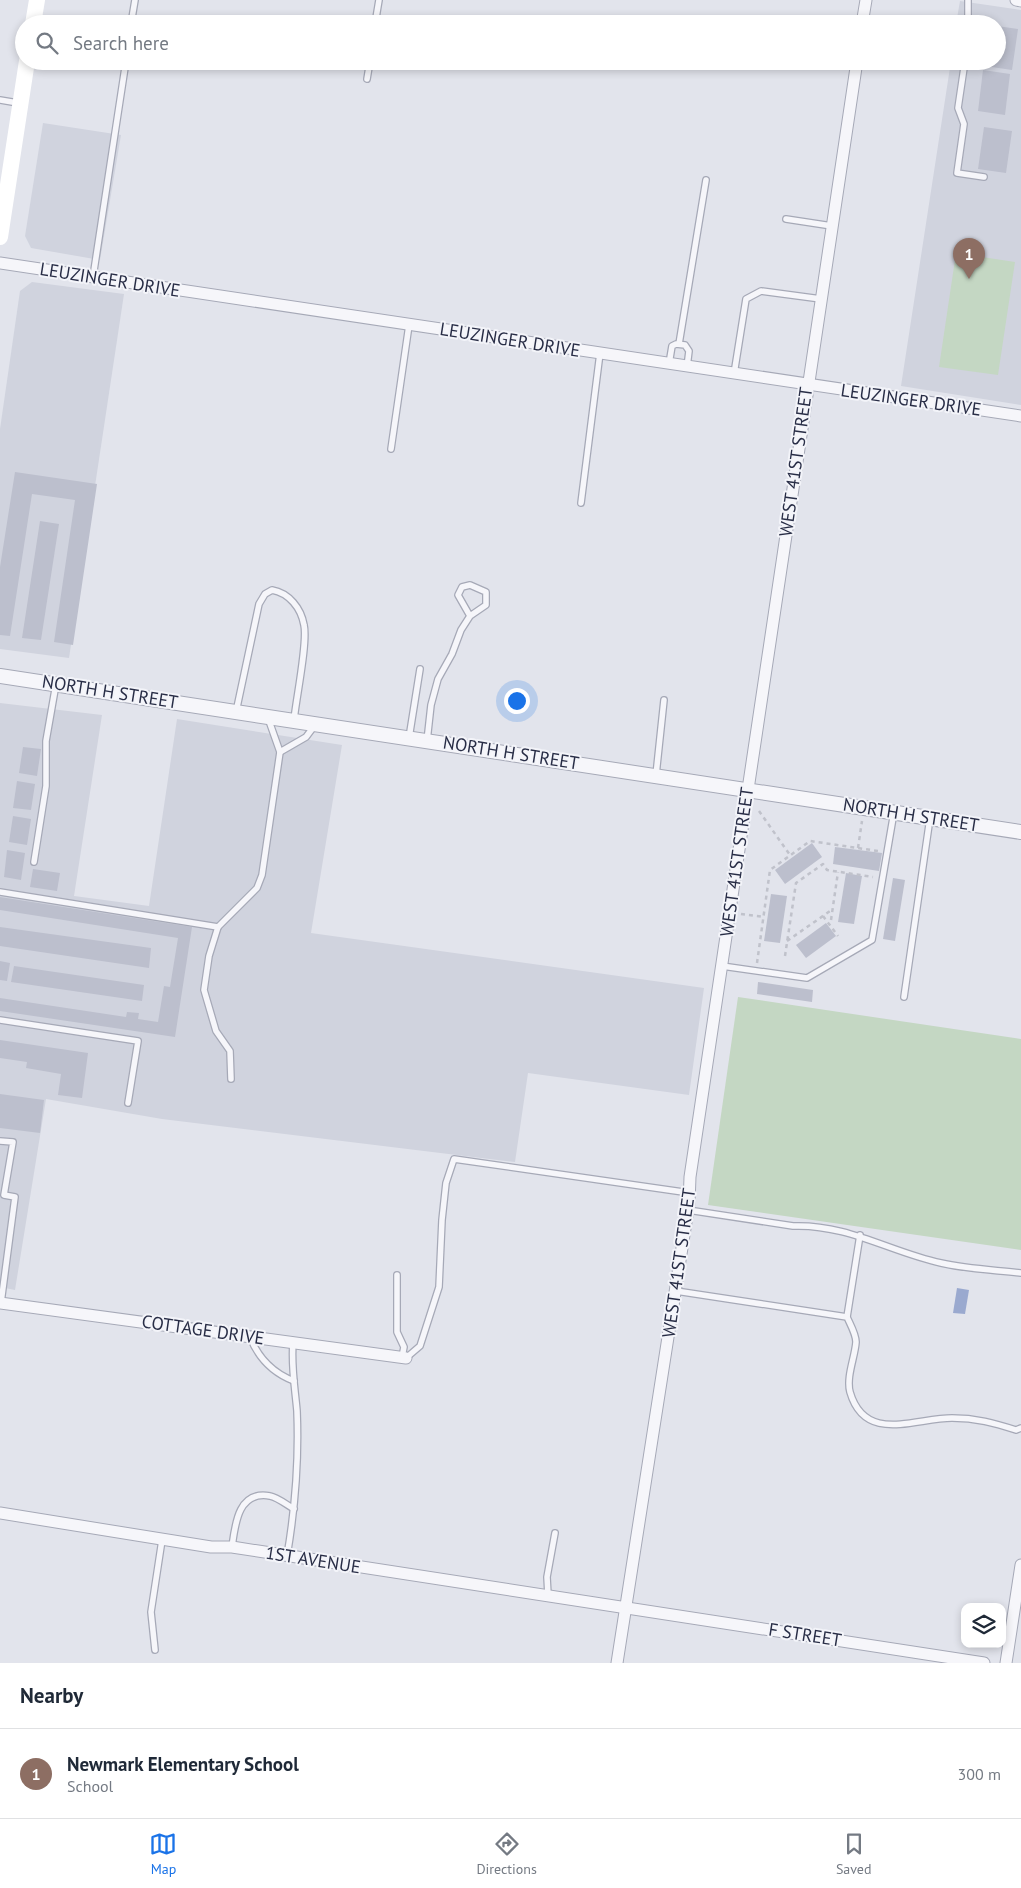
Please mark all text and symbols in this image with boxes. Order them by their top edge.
search box [15,15,1006,70]
icon: search [33,29,61,57]
text: Search here [73,31,169,55]
pin: 1 [953,238,985,279]
street label: LEUZINGER DRIVE [38,257,182,302]
street label: LEUZINGER DRIVE [438,317,582,362]
street label: LEUZINGER DRIVE [839,378,983,421]
street label: WEST 41ST STREET [774,386,817,538]
street label: NORTH H STREET [40,669,180,714]
your location [504,688,530,714]
street label: NORTH H STREET [441,730,581,775]
street label: WEST 41ST STREET [715,786,758,938]
street label: NORTH H STREET [841,792,981,837]
street label: WEST 41ST STREET [657,1187,700,1339]
street label: COTTAGE DRIVE [140,1310,266,1349]
street label: 1ST AVENUE [264,1541,362,1578]
map controls [961,1603,1006,1648]
button: layers [961,1603,1006,1648]
street label: F STREET [767,1617,843,1652]
text: Nearby [20,1682,83,1709]
text: Newmark Elementary School [67,1752,299,1776]
text: 1 [31,1764,41,1784]
text: 300 m [958,1764,1001,1784]
text: School [67,1776,113,1796]
tab: Map [149,1830,177,1878]
tab: Directions [476,1830,537,1878]
tab: Saved [836,1830,872,1878]

